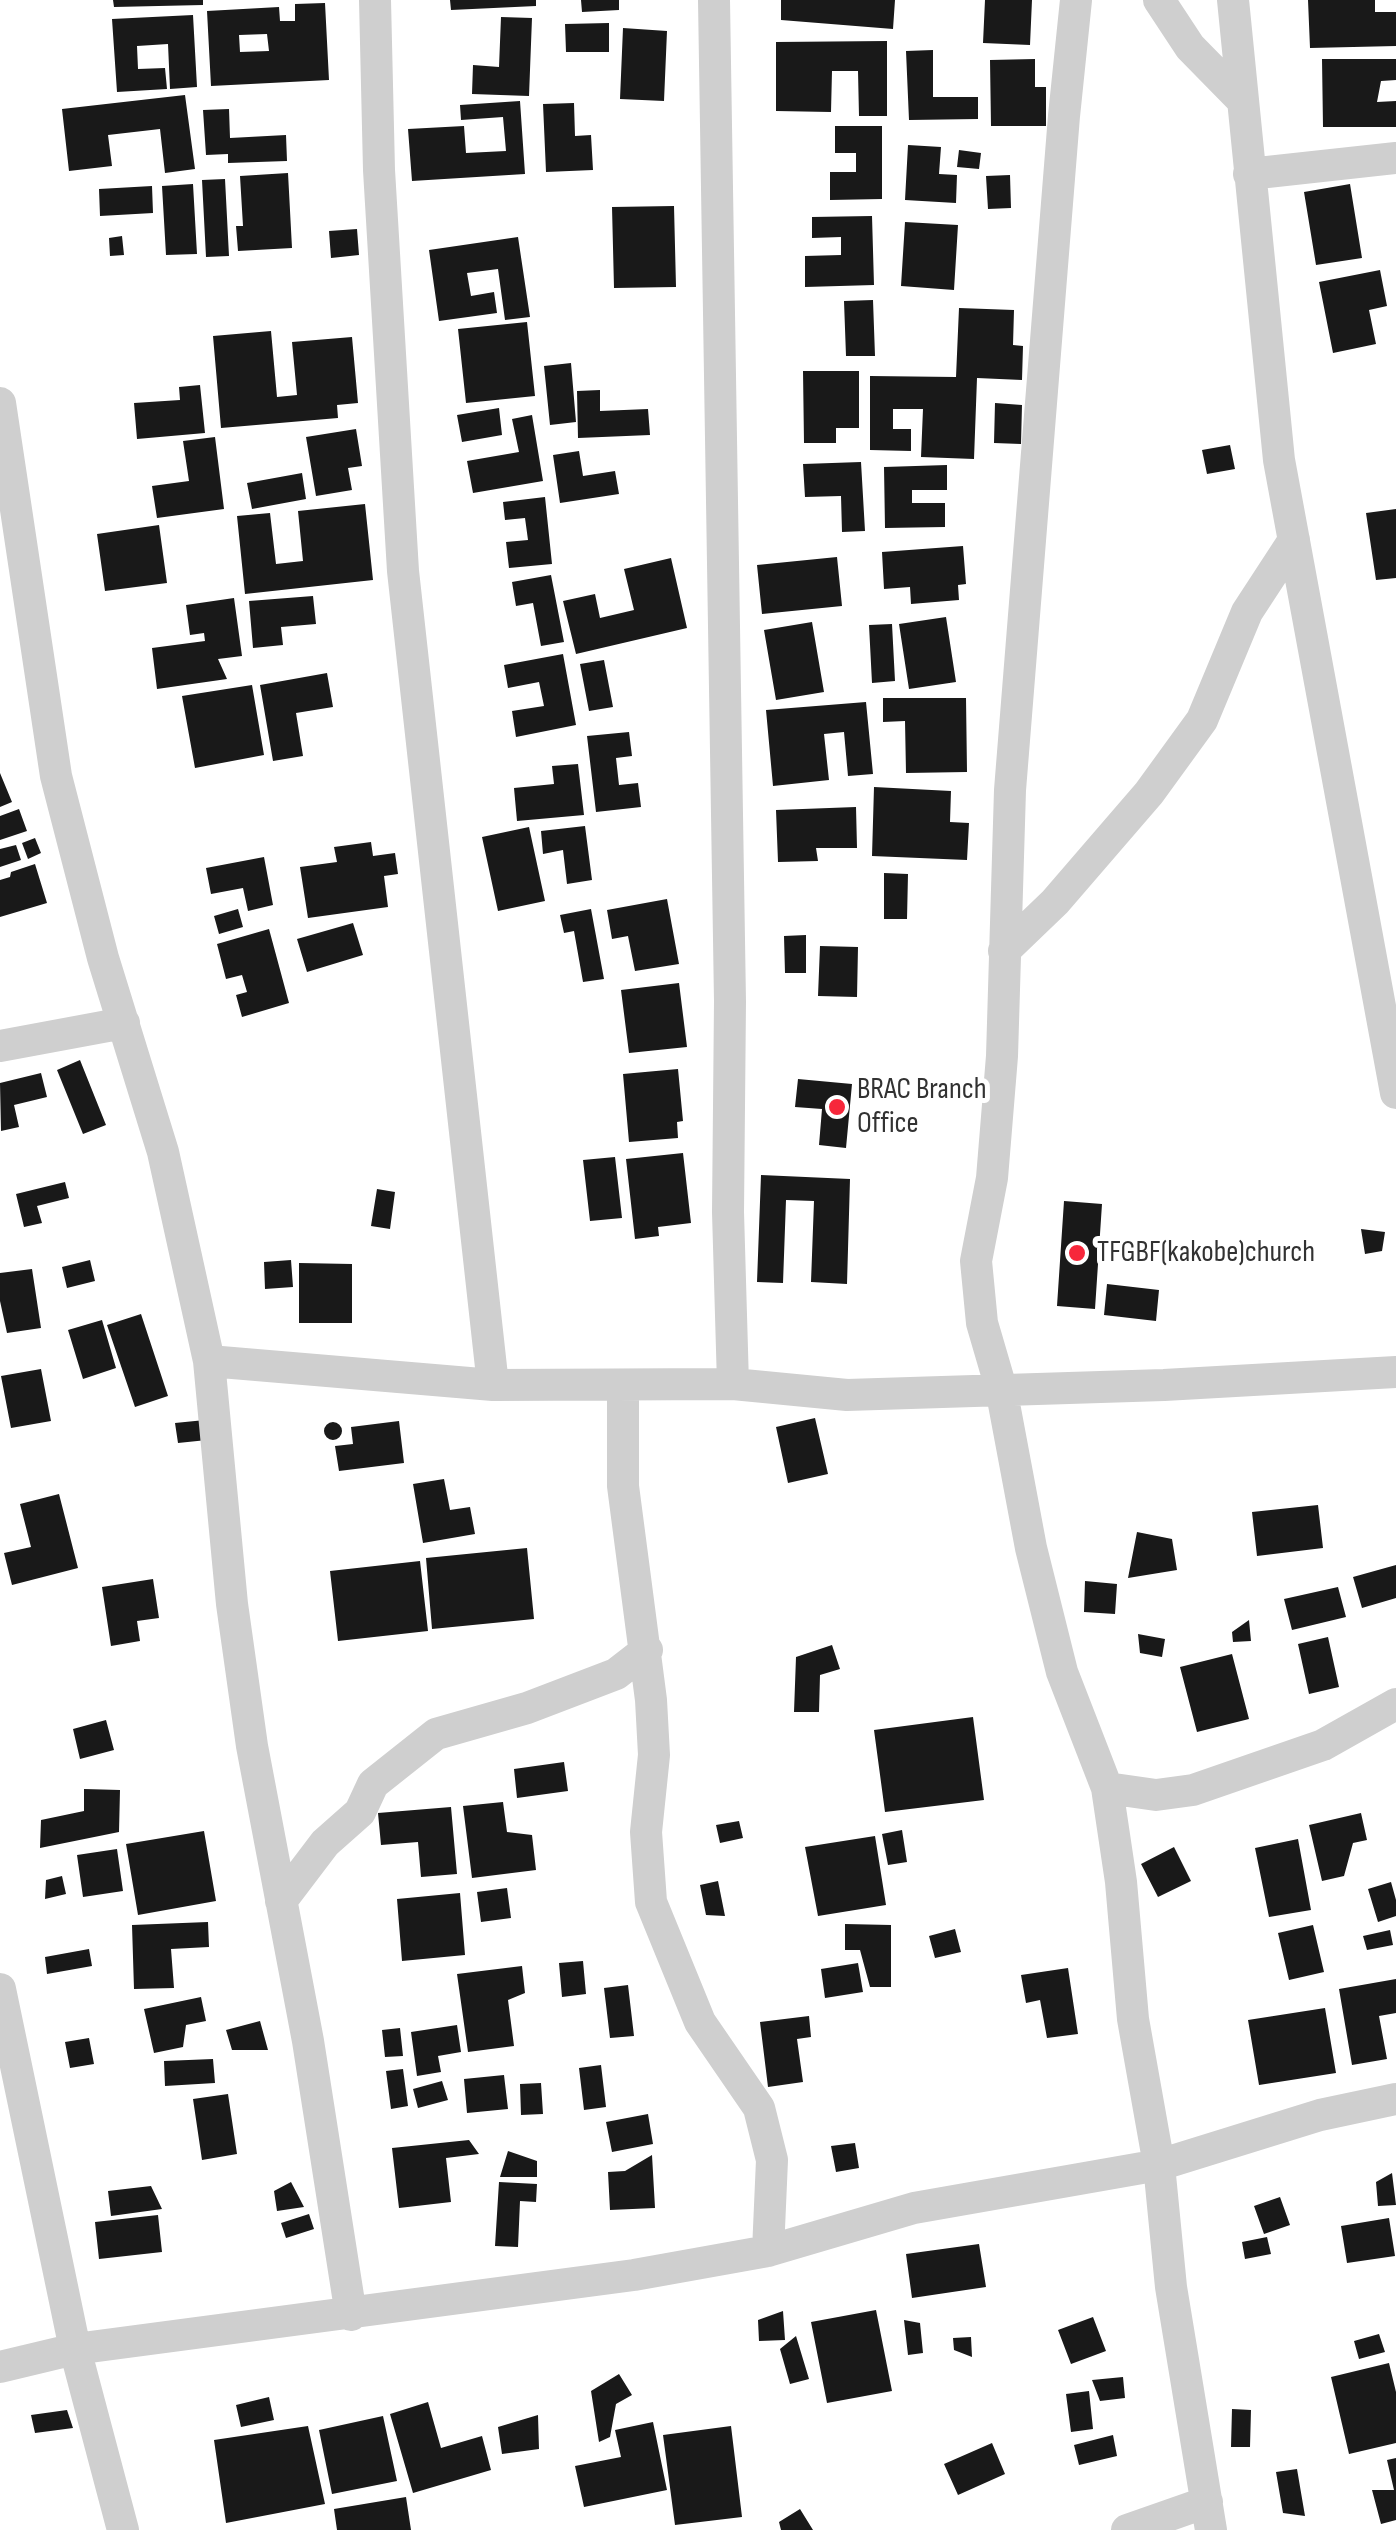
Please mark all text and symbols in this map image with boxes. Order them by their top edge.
place label: BRAC Branch Office [857,1072,987,1142]
marker: BRAC Branch Office [826,1096,848,1118]
place label: TFGBF(kakobe)church [1097,1235,1315,1271]
marker: TFGBF(kakobe)church [1066,1242,1088,1264]

